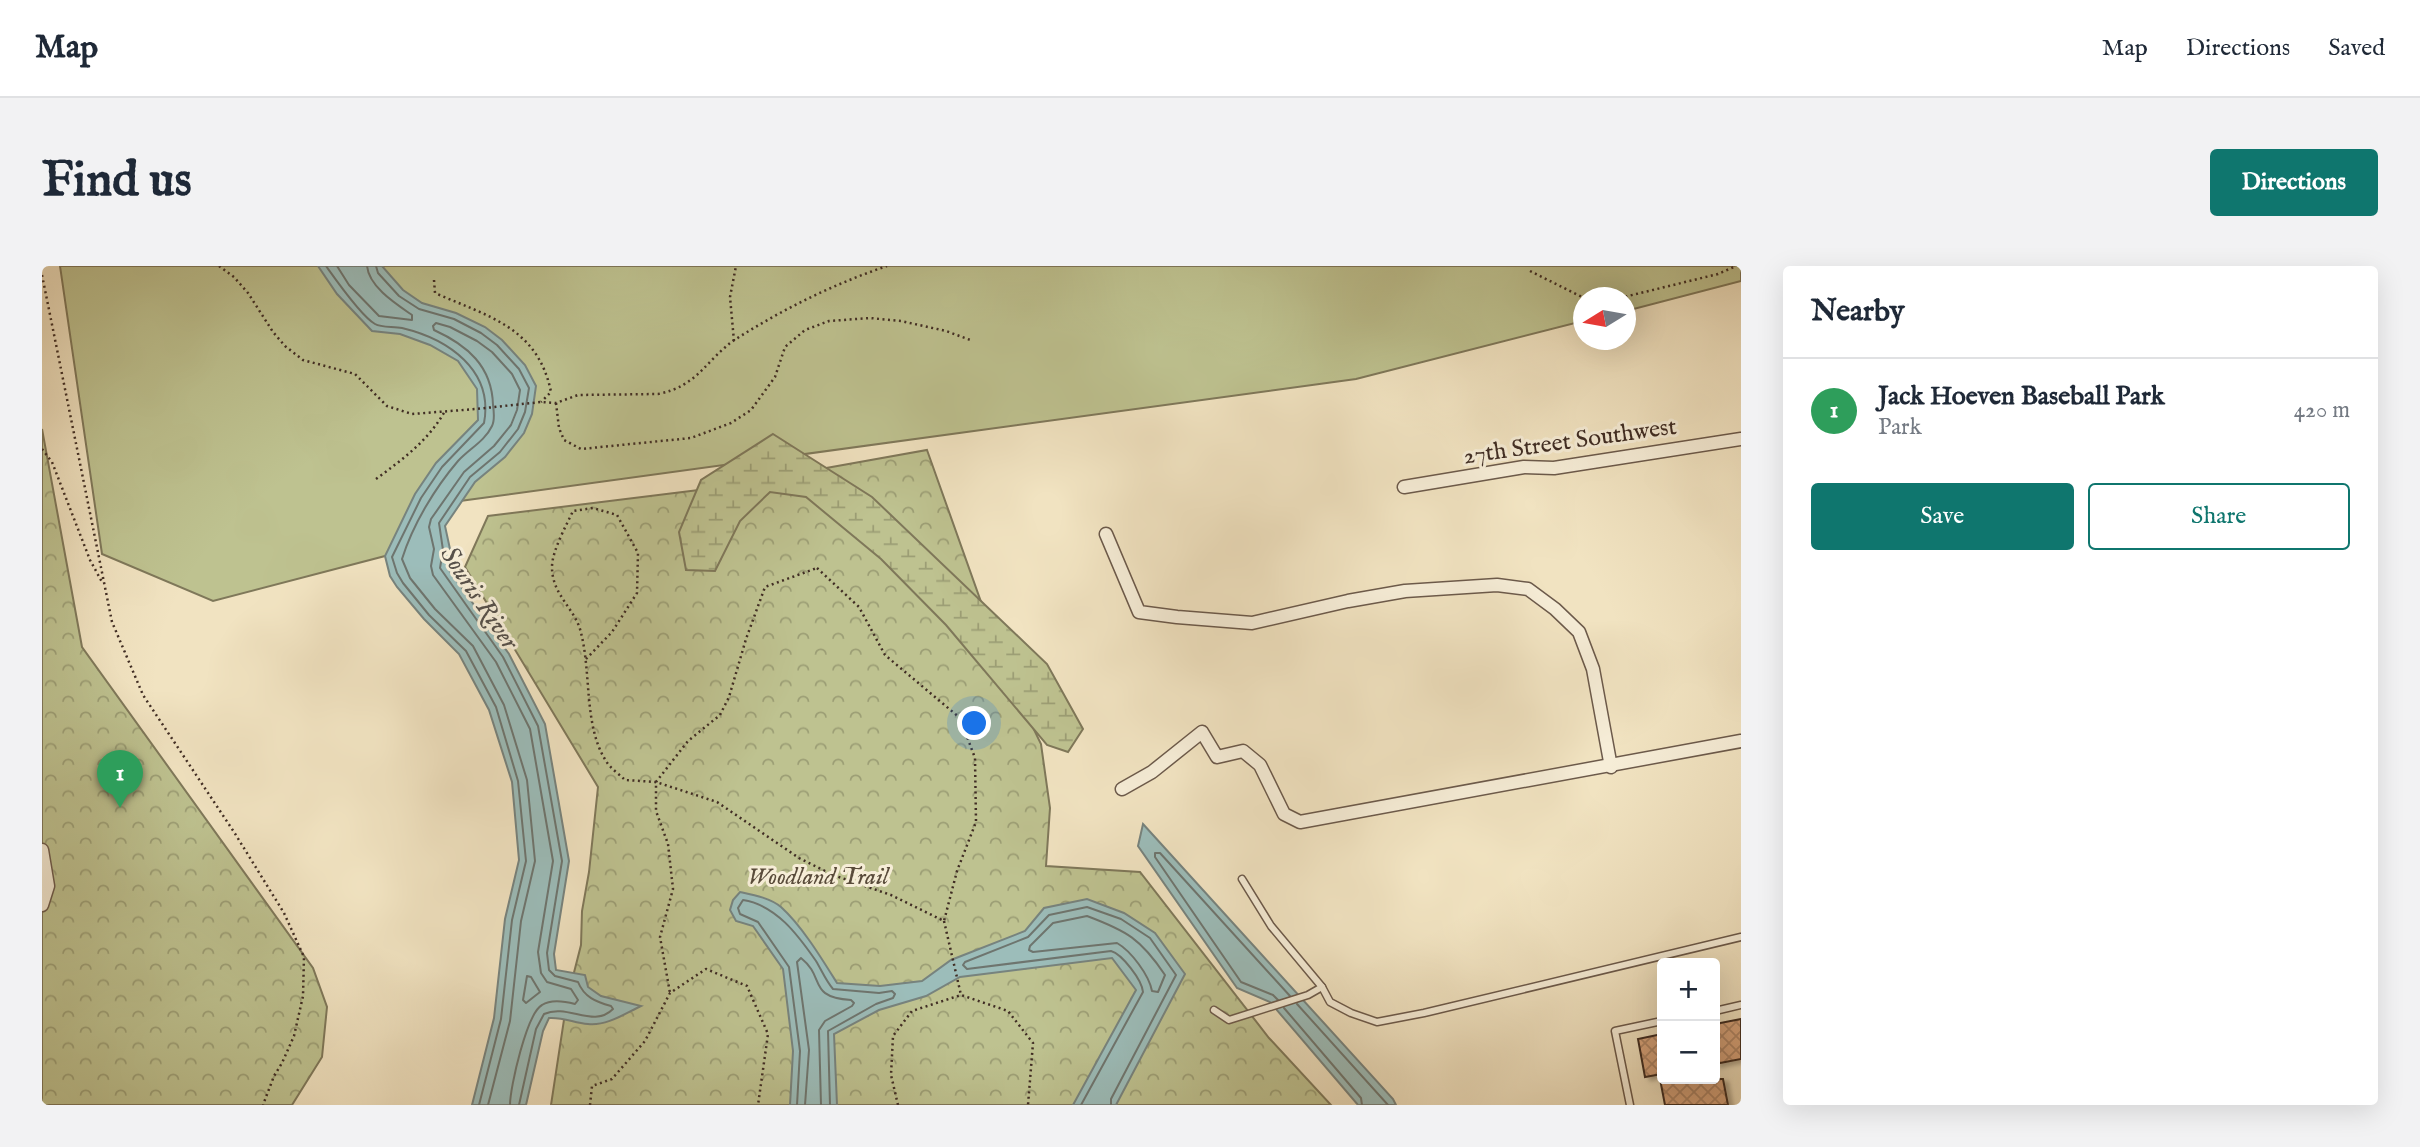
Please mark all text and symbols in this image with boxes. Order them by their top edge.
text: Map [35,27,98,69]
text: Map [2102,33,2148,64]
text: Directions [2186,33,2290,64]
text: Saved [2328,33,2385,64]
button: Directions [2210,149,2378,216]
text: Find us [42,151,192,213]
north arrow [1573,287,1636,350]
text: Nearby [1811,293,1904,331]
text: Jack Hoeven Baseball Park [1878,380,2165,413]
text: 1 [1830,396,1838,425]
text: 420 m [2294,396,2350,425]
street label: 27th Street Southwest [1461,412,1679,472]
text: Park [1878,413,1922,442]
button: Save [1811,483,2074,550]
button: Share [2088,483,2350,550]
water label: Souris River [432,540,526,657]
your location [957,706,991,740]
pin: 1 [97,750,143,808]
park label: Woodland Trail [748,862,891,893]
map controls [1657,958,1720,1084]
button: + [1657,958,1720,1021]
button: − [1657,1021,1720,1084]

